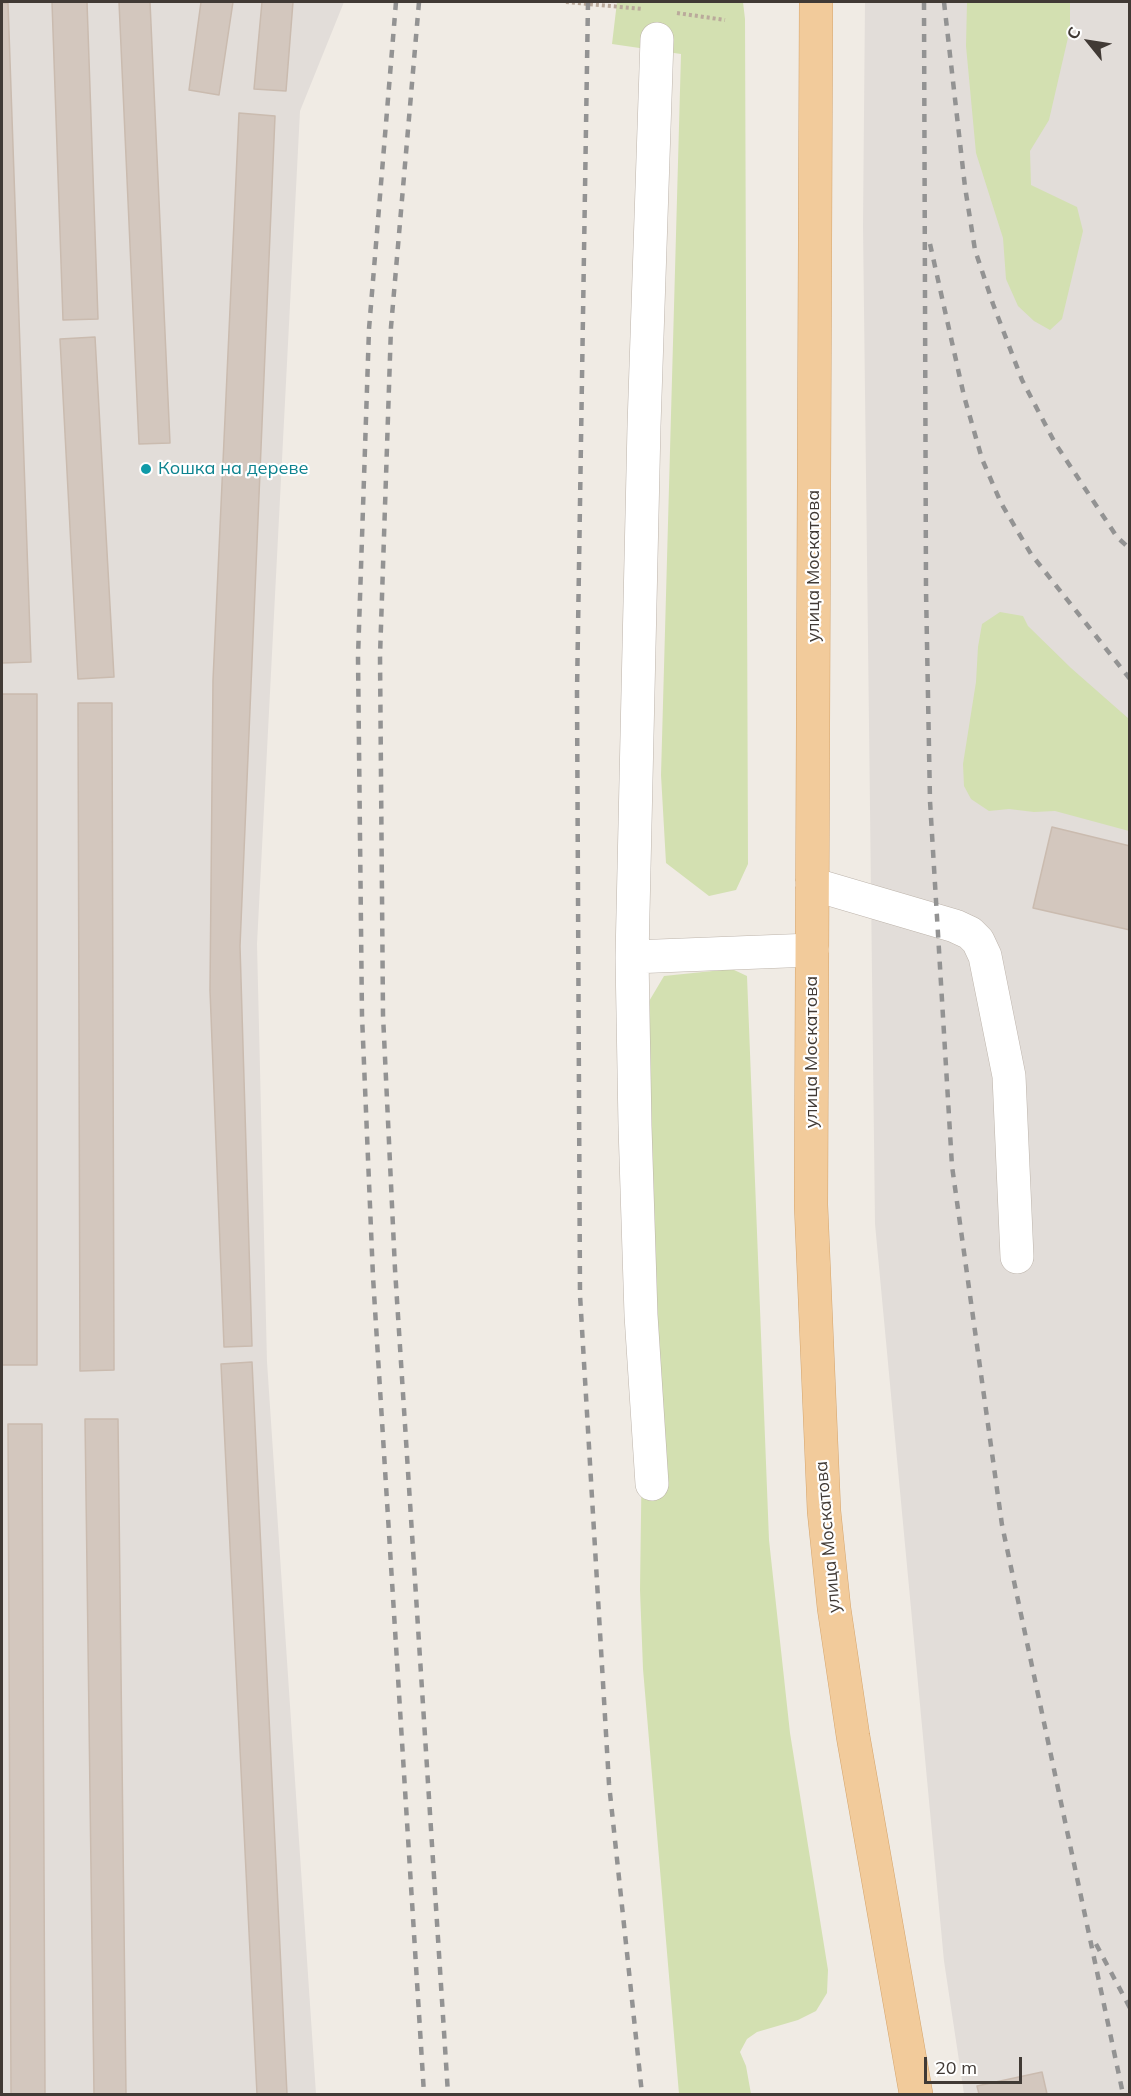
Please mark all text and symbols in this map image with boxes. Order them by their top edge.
north arrow [1059,12,1119,72]
text: С [1062,23,1085,43]
place label: Кошка на дереве [158,458,309,480]
marker: Кошка на дереве [139,462,153,476]
street label: улица Москатова [803,490,825,642]
street label: улица Москатова [801,976,823,1128]
street label: улица Москатова [811,1460,845,1614]
scale bar [927,2045,1024,2083]
text: 20 m [935,2056,977,2079]

